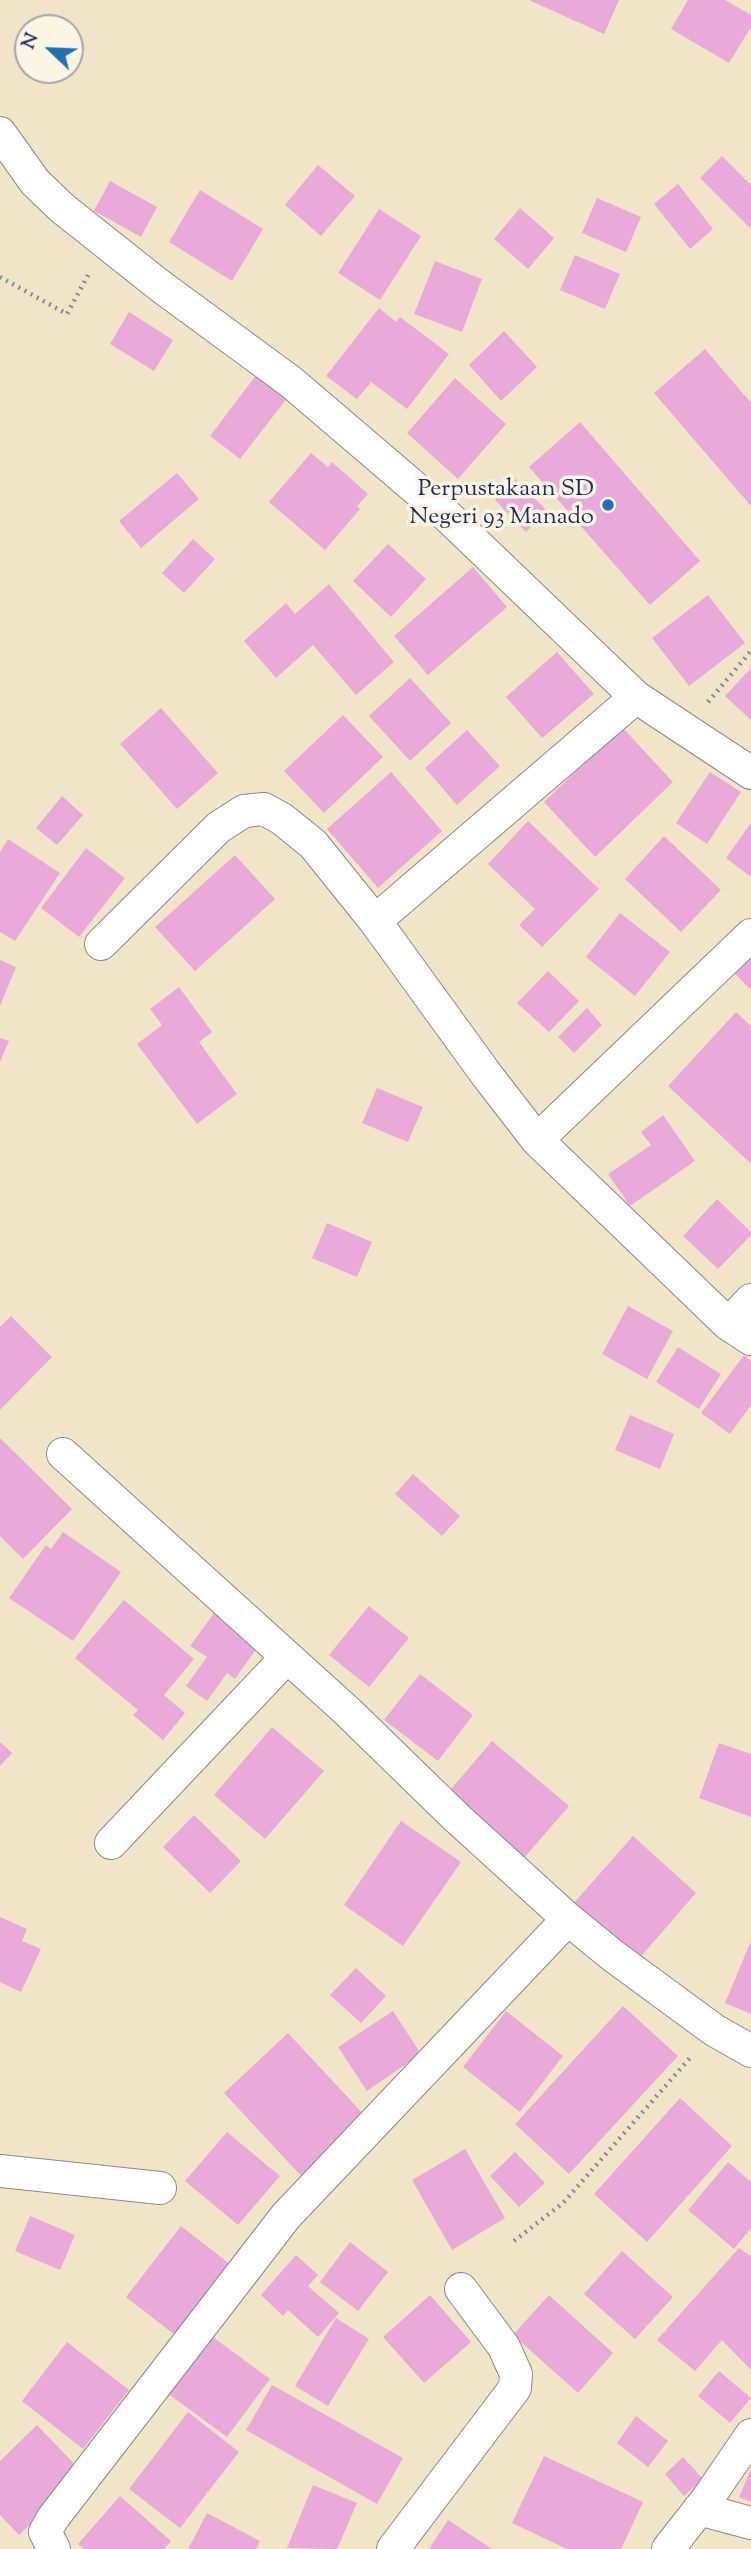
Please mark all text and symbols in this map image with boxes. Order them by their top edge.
north arrow [14,14,84,84]
text: N [16,29,46,54]
place label: Perpustakaan SD Negeri 93 Manado [409,477,594,533]
marker: Perpustakaan SD Negeri 93 Manado [600,497,616,513]

